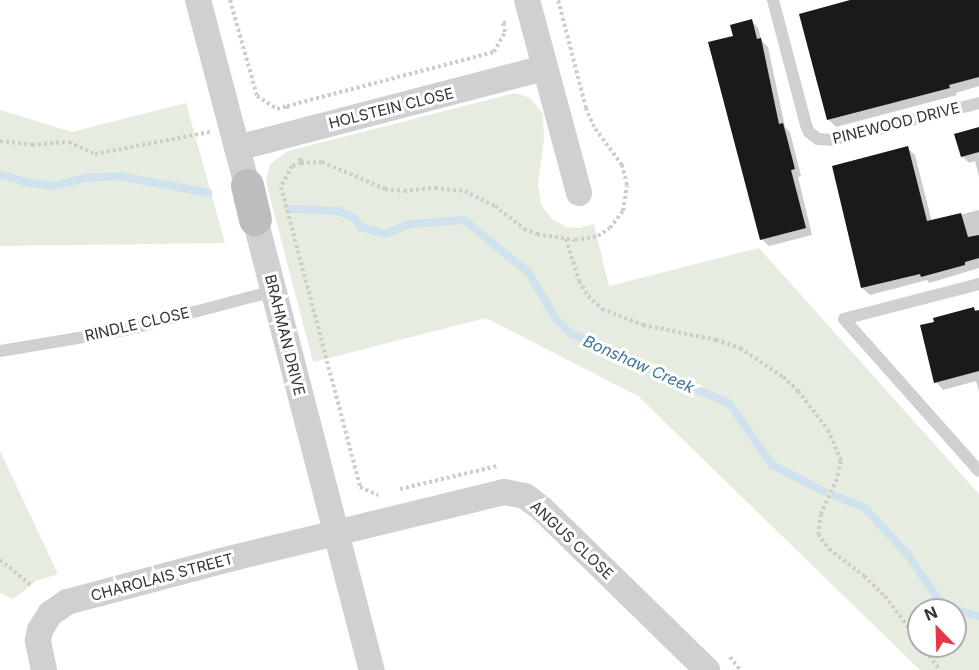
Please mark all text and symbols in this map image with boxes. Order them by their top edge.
street label: HOLSTEIN CLOSE [327,84,455,132]
street label: PINEWOOD DRIVE [830,98,962,148]
street label: BRAHMAN DRIVE [261,273,309,397]
street label: RINDLE CLOSE [83,303,191,345]
water label: Bonshaw Creek [581,331,697,397]
street label: ANGUS CLOSE [527,497,617,583]
street label: CHAROLAIS STREET [89,549,235,605]
north arrow [907,598,967,658]
text: N [921,602,940,625]

